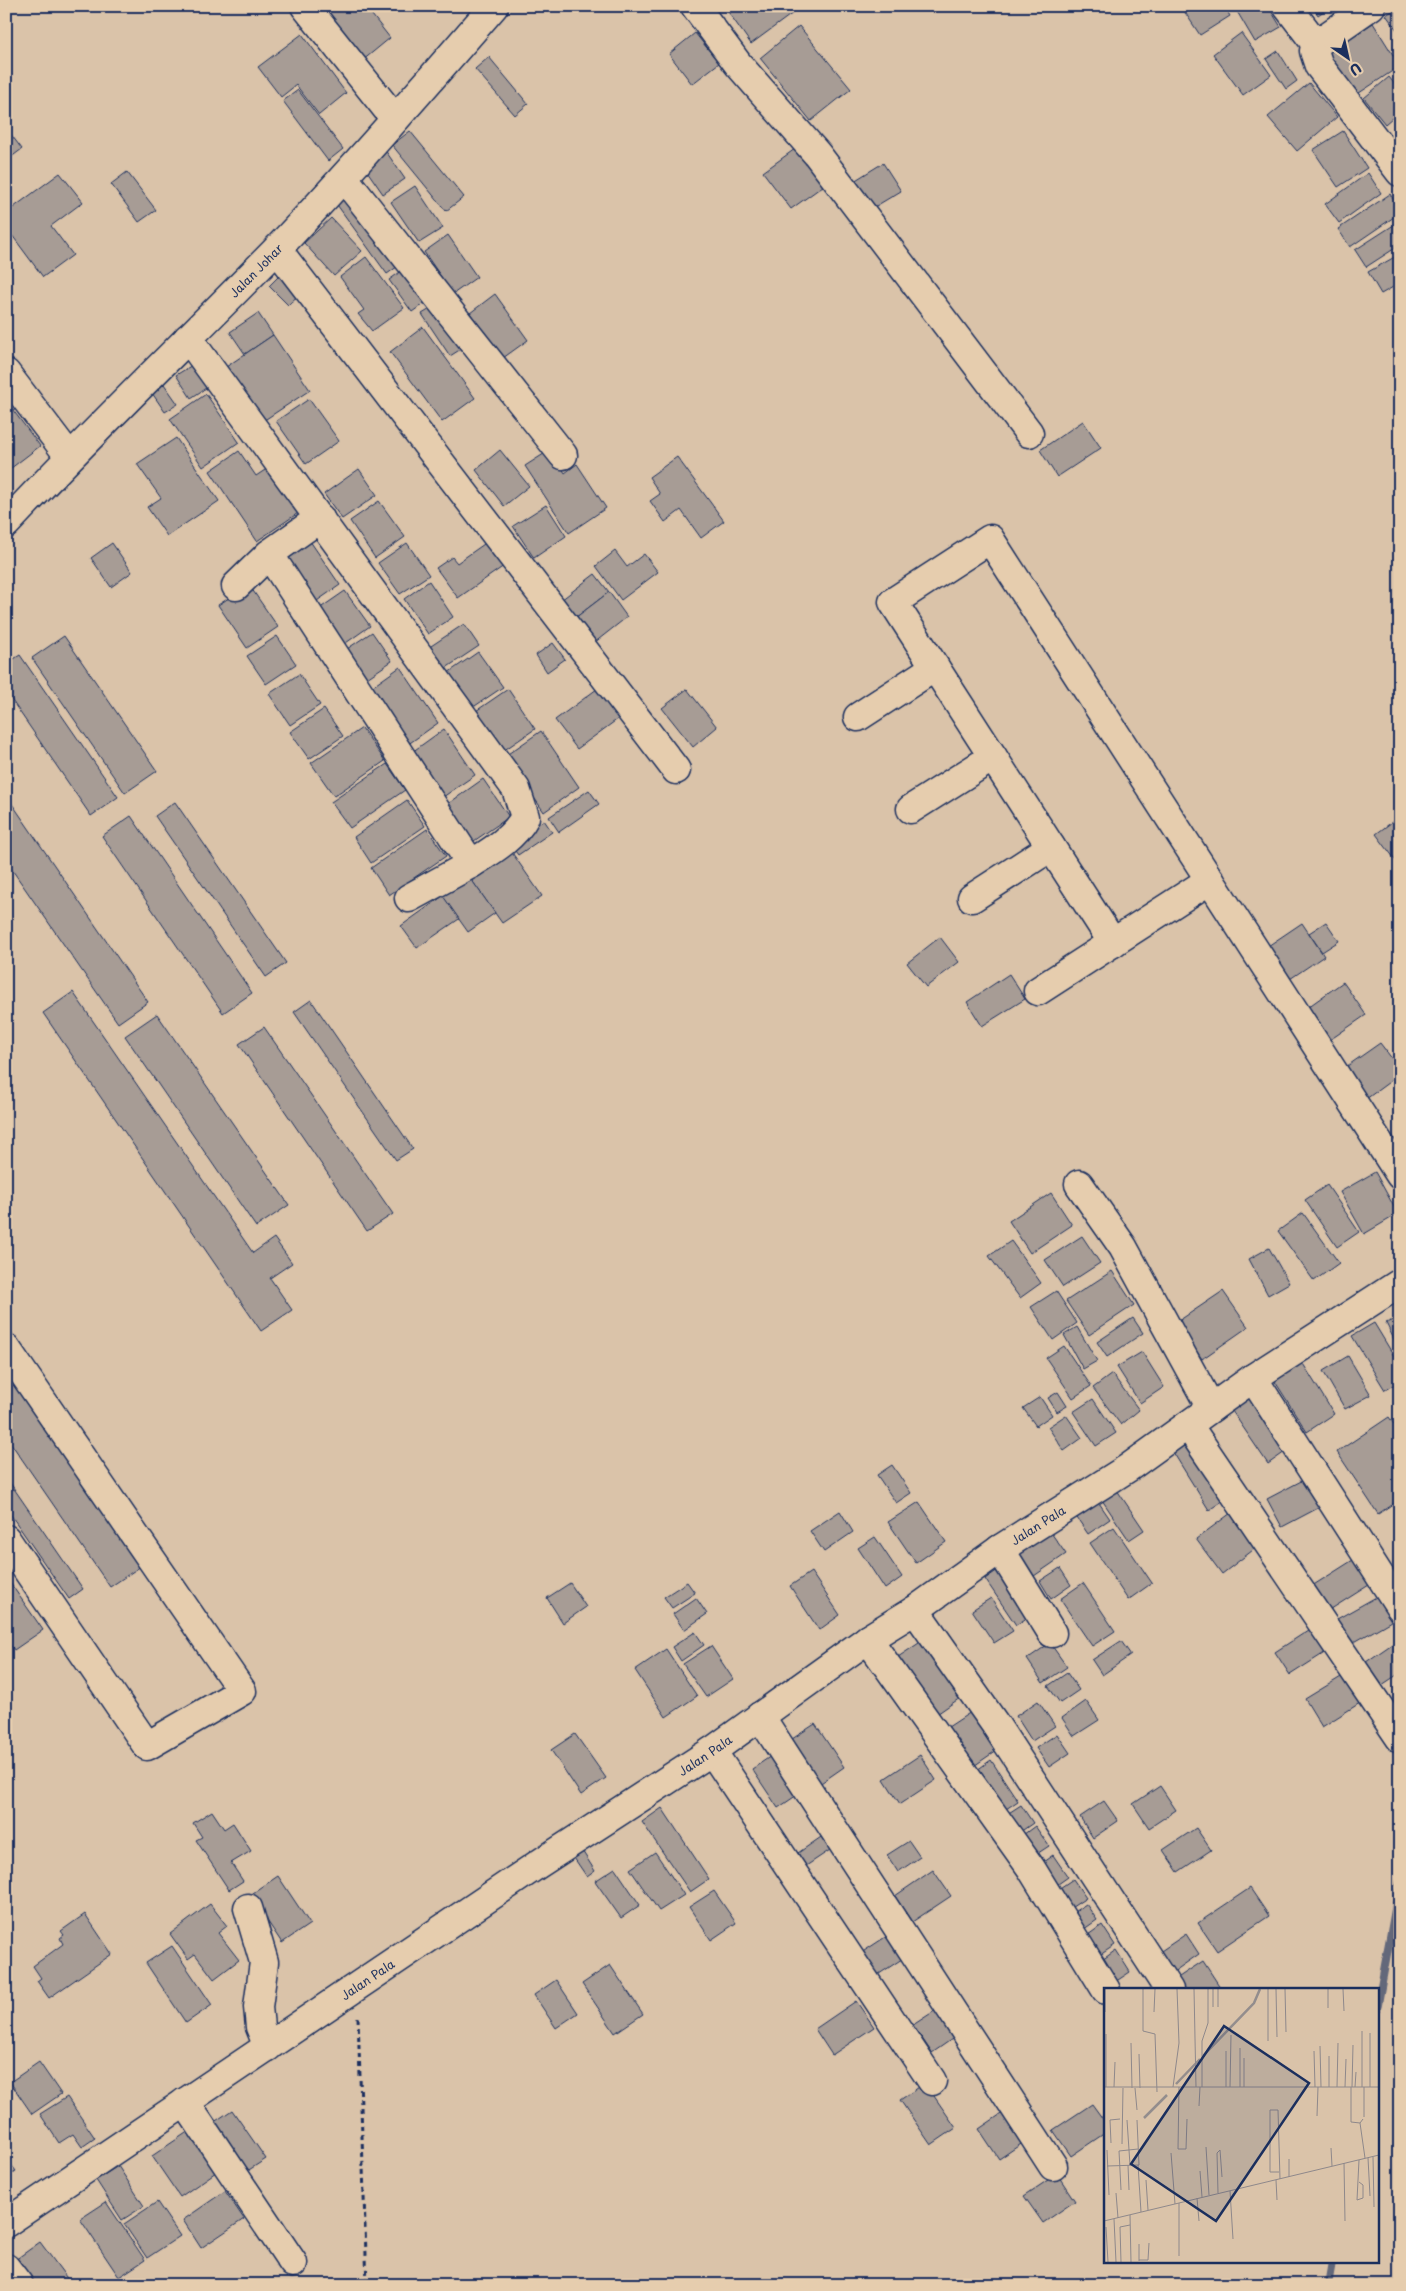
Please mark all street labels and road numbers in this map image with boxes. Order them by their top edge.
street label: Jalan Johar [225,239,287,301]
street label: Jalan Pala [1007,1501,1069,1549]
street label: Jalan Pala [674,1730,736,1780]
street label: Jalan Pala [337,1954,398,2004]

